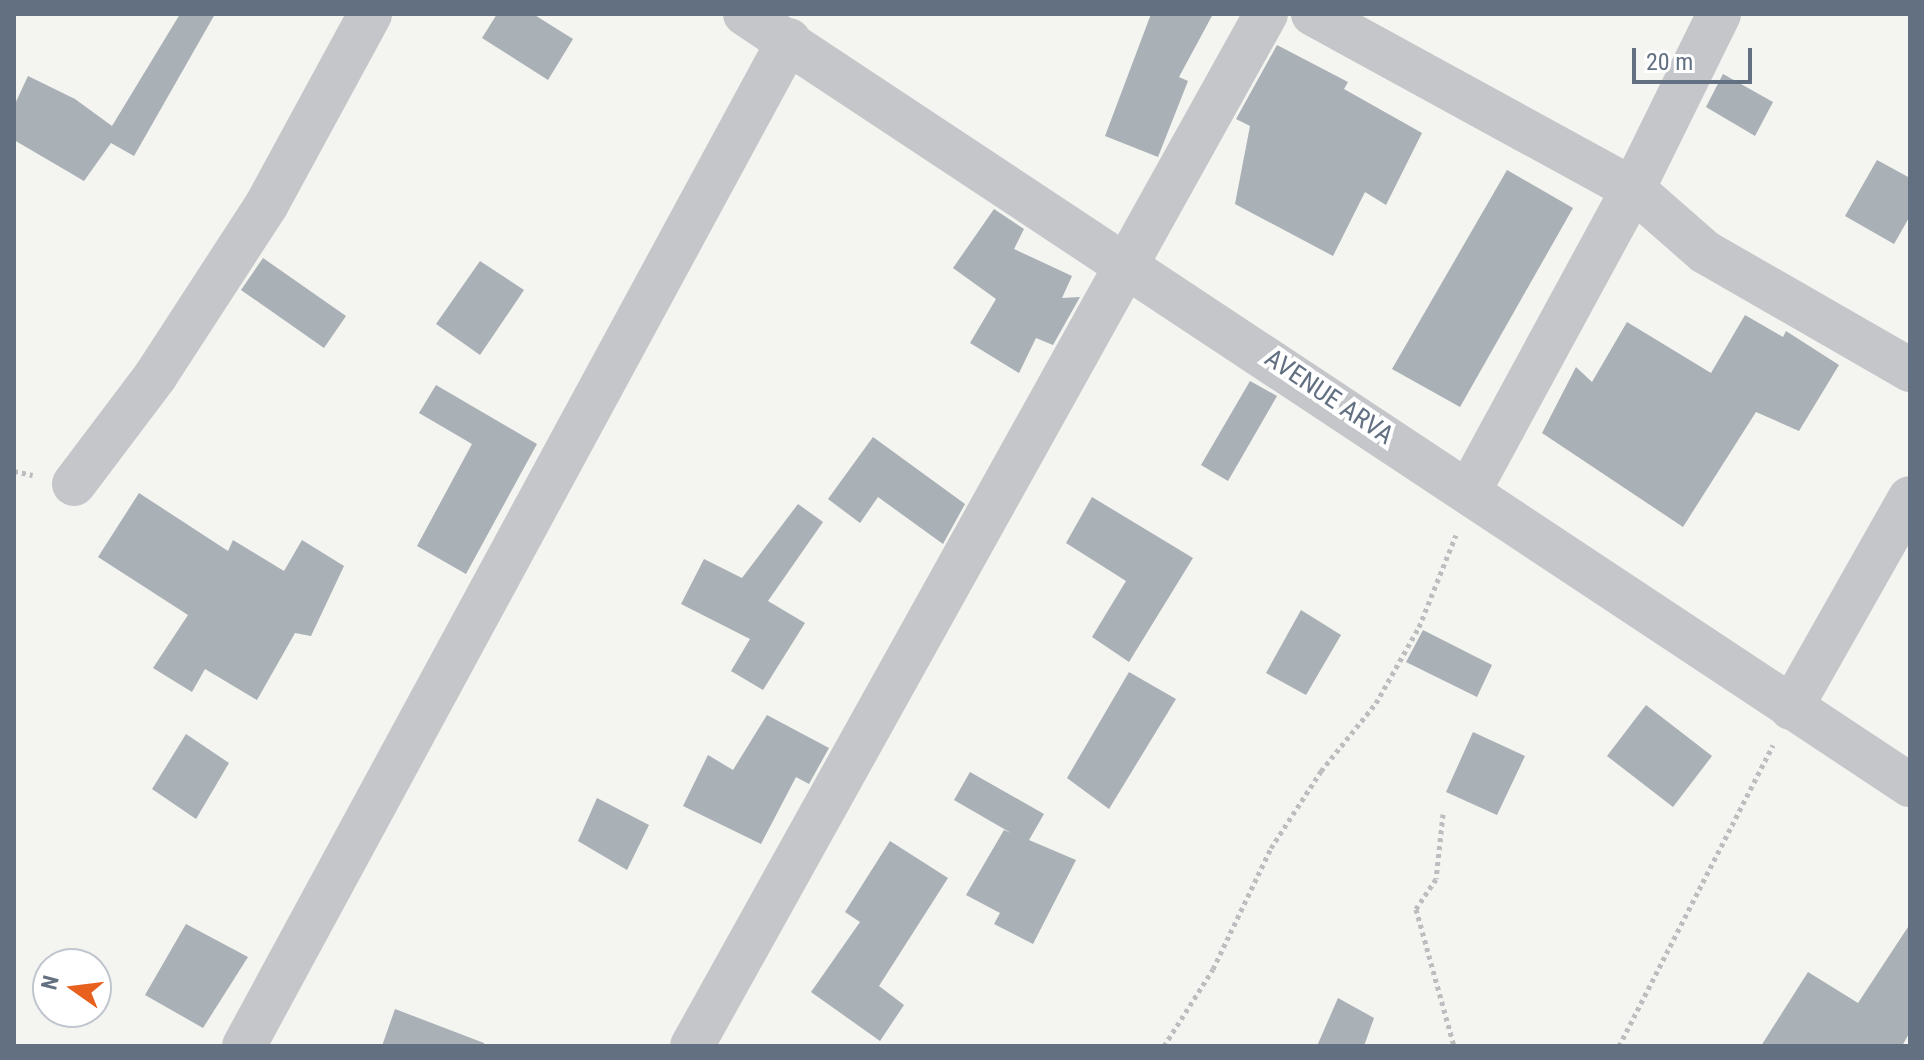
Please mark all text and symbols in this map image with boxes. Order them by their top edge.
scale bar [1636,32,1756,82]
text: 20 m [1646,48,1693,76]
street label: AVENUE ARVA [1259,343,1399,451]
north arrow [32,948,112,1028]
text: N [36,973,64,992]

